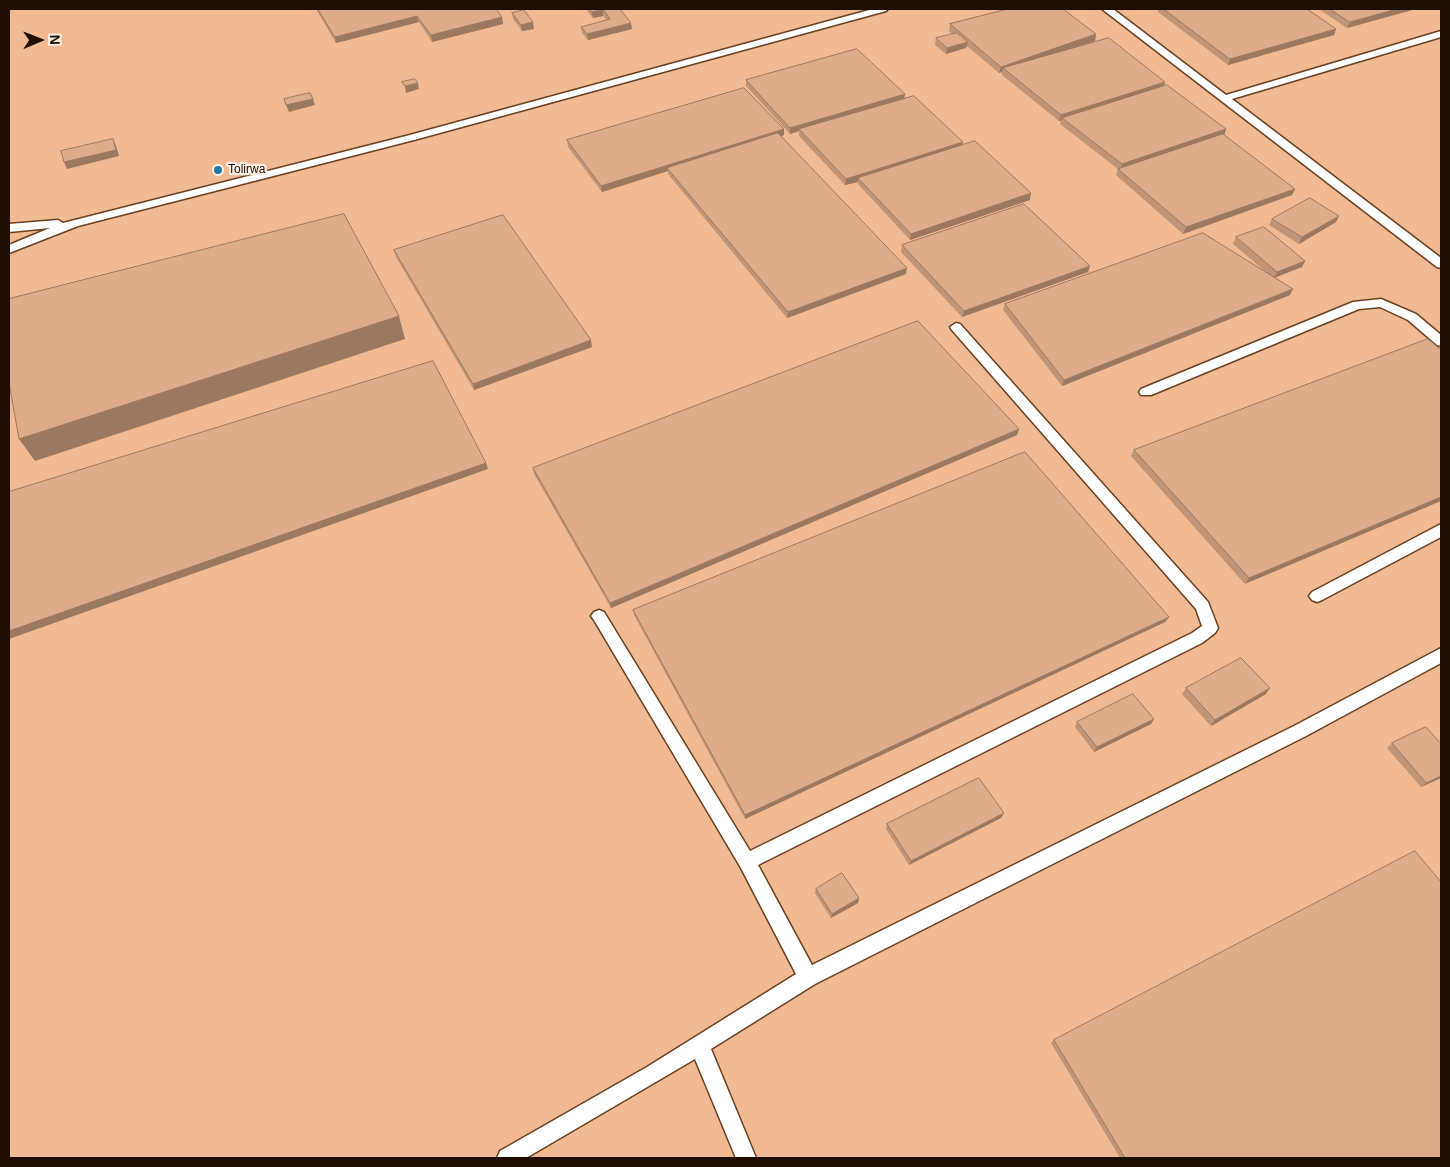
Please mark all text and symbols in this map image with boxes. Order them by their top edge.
north arrow [15,15,65,65]
text: N [47,35,63,45]
place label: Tolirwa [228,163,265,177]
marker: Tolirwa [212,164,224,176]

